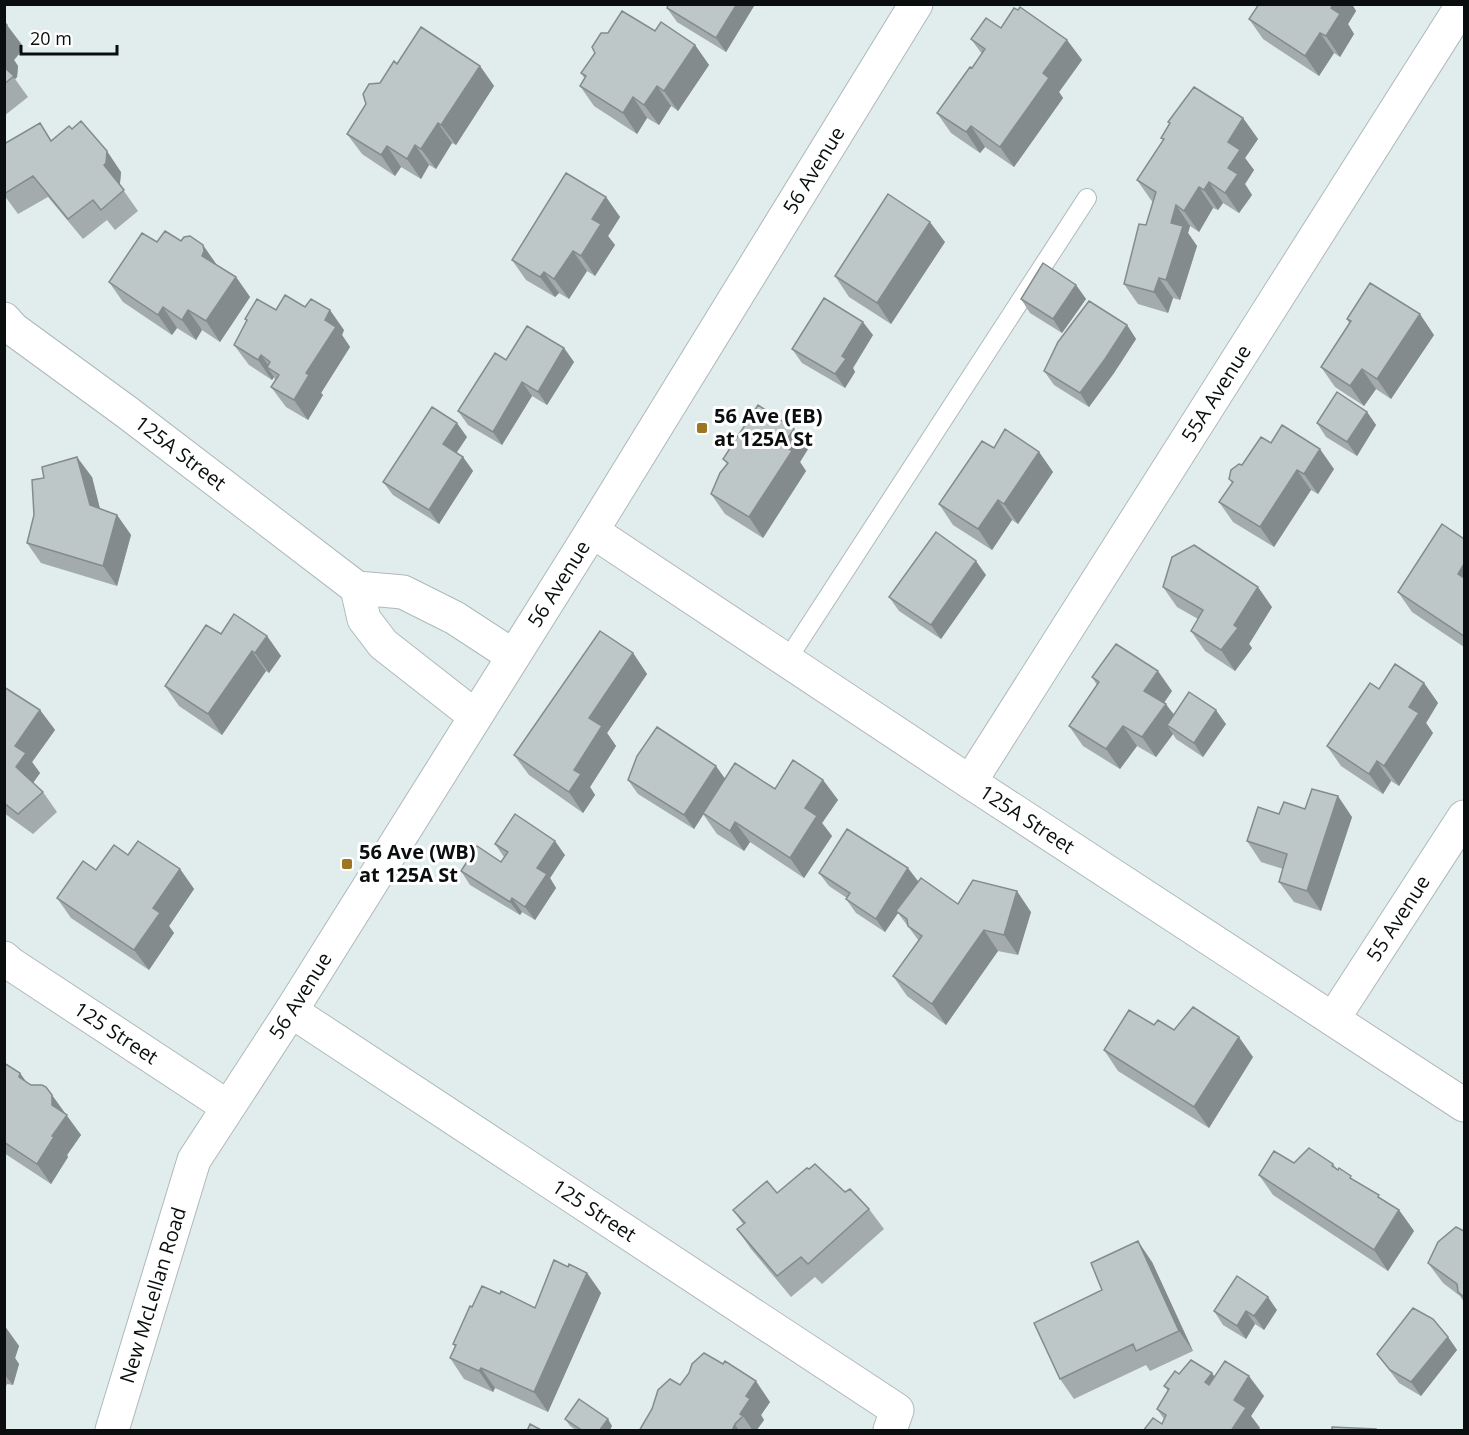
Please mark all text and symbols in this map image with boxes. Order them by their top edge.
scale bar [21,18,117,56]
text: 20 m [30,26,72,50]
street label: 56 Avenue [776,121,850,219]
street label: 55A Avenue [1175,339,1257,447]
place label: 56 Ave (EB) at 125A St [714,402,822,452]
street label: 125A Street [130,409,232,496]
marker: 56 Ave (EB) at 125A St [695,421,709,435]
street label: 56 Avenue [521,535,596,632]
street label: 125A Street [975,778,1080,860]
place label: 56 Ave (WB) at 125A St [359,838,476,888]
marker: 56 Ave (WB) at 125A St [340,857,354,871]
street label: 55 Avenue [1360,870,1436,966]
street label: 56 Avenue [262,947,338,1044]
street label: 125 Street [69,995,164,1070]
street label: 125 Street [547,1173,642,1248]
street label: New McLellan Road [113,1204,192,1386]

